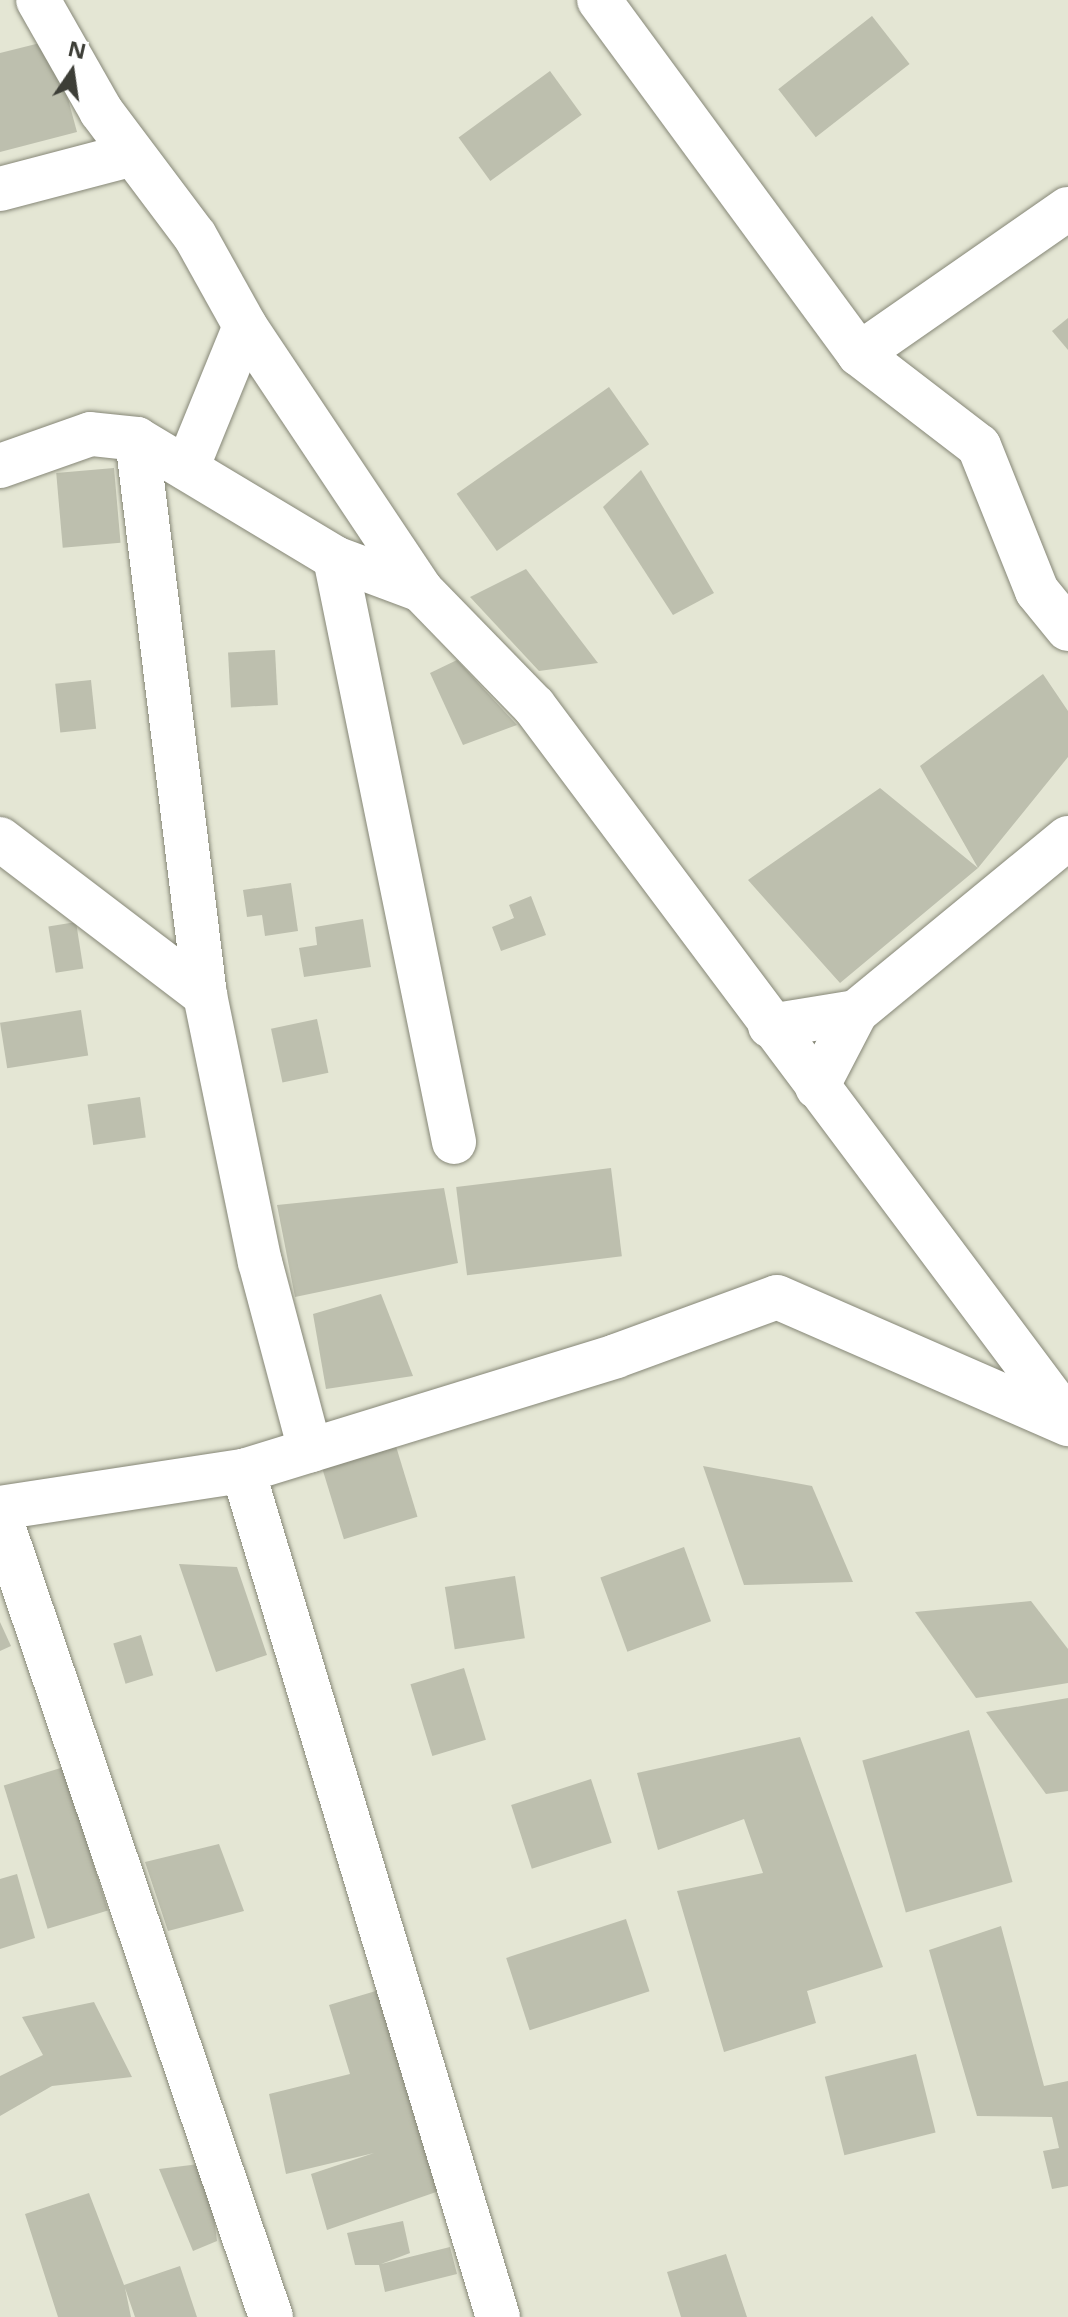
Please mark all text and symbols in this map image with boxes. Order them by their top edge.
north arrow [32,32,112,112]
text: N [65,32,89,65]

